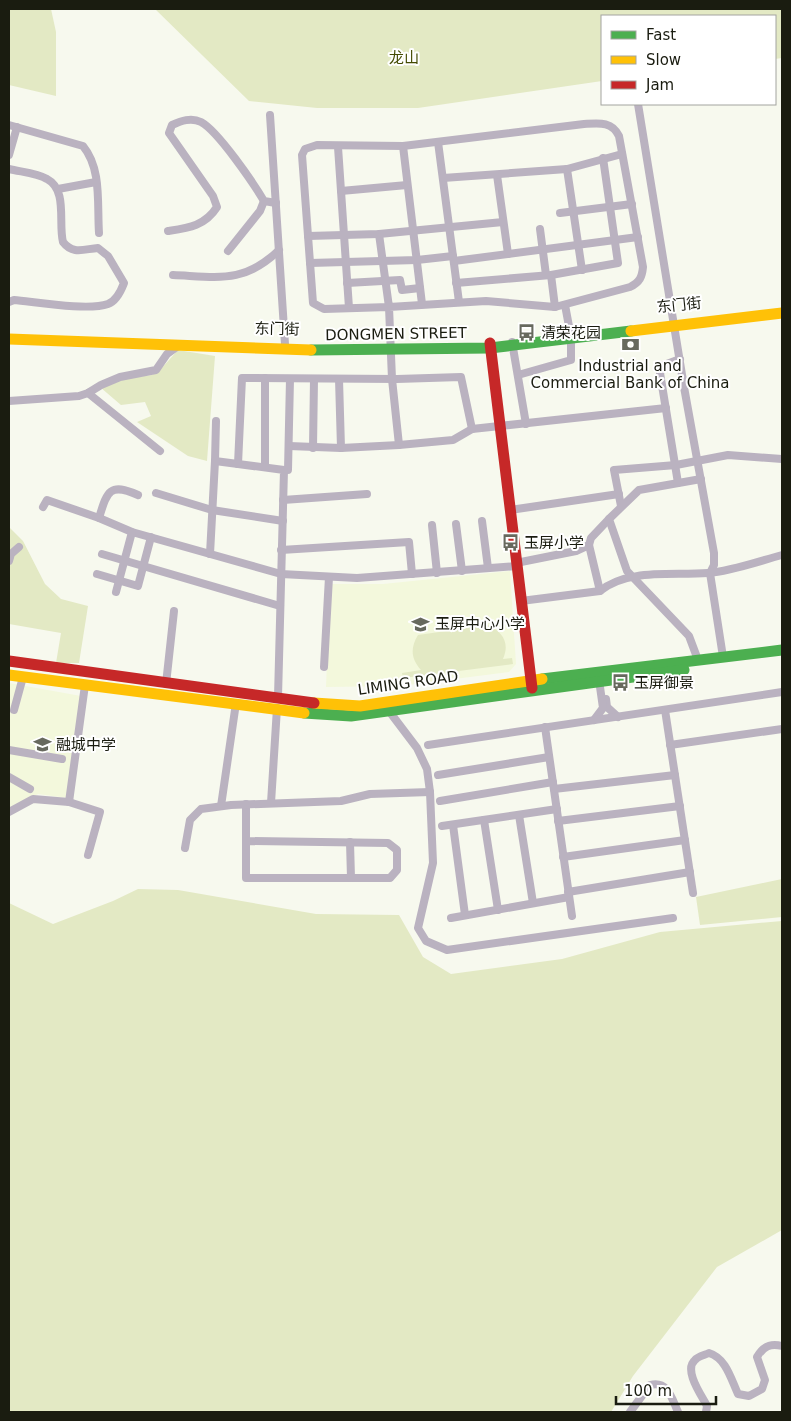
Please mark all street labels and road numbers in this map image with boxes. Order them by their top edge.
street label: 东门街 [656,294,702,316]
street label: 东门街 [254,320,300,338]
street label: DONGMEN STREET [325,324,468,344]
street label: LIMING ROAD [356,667,460,699]

